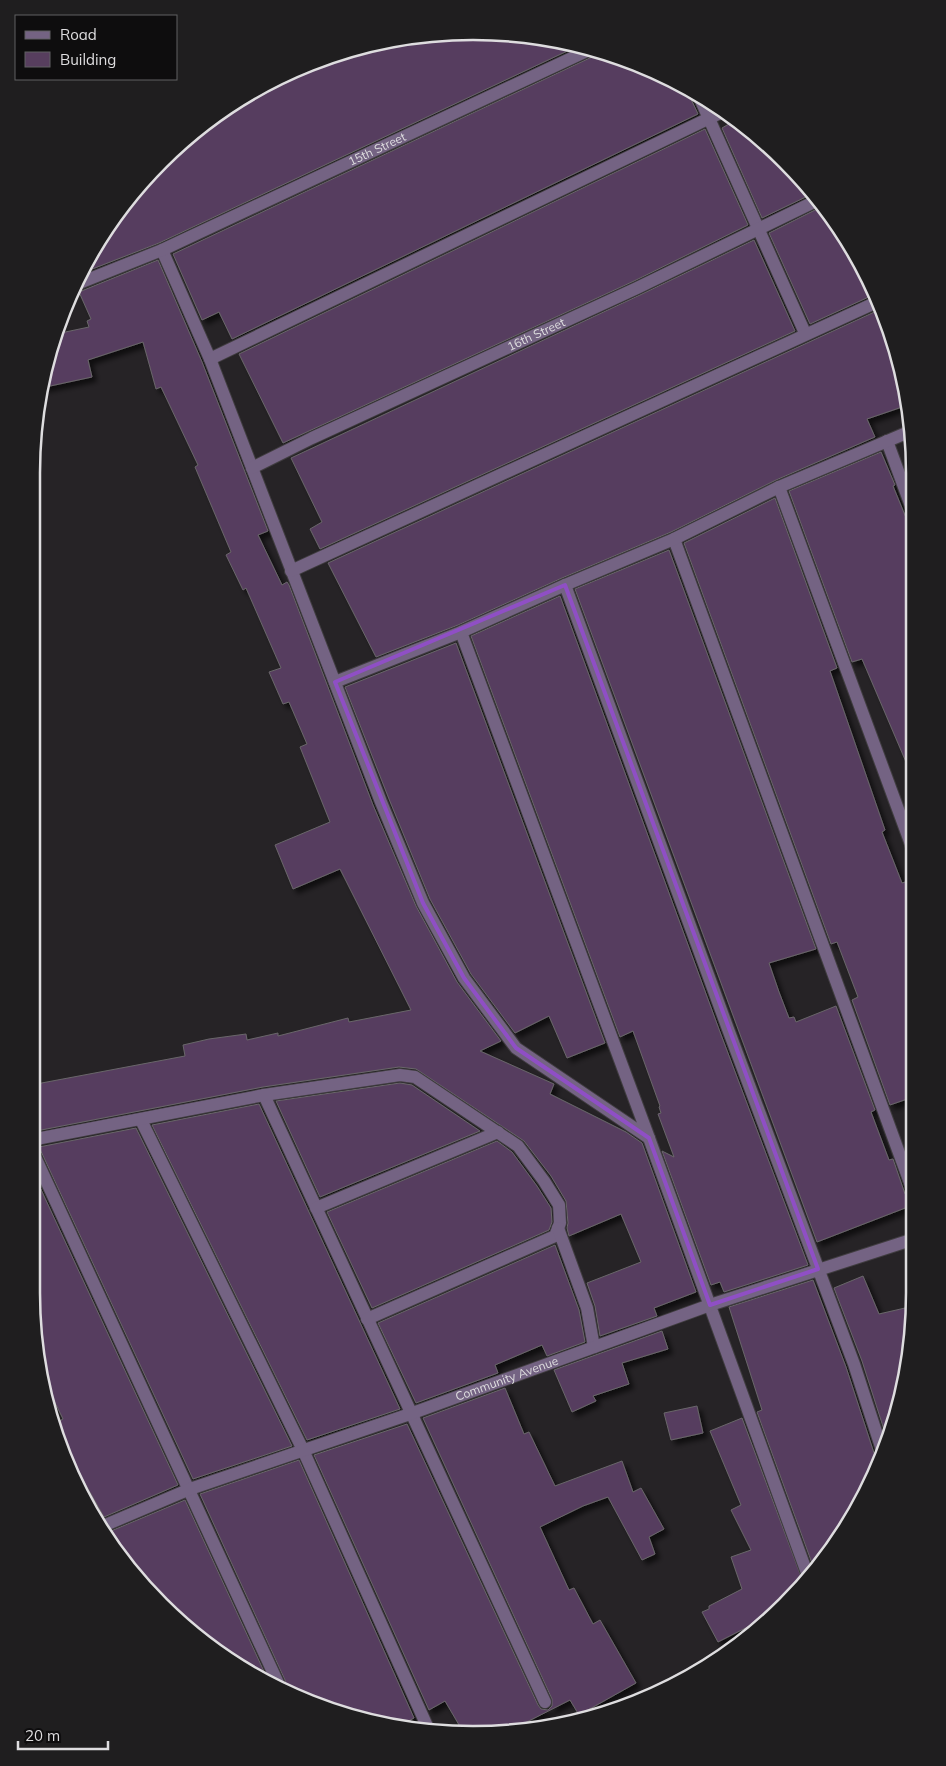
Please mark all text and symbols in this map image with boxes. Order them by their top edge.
legend [15,15,178,80]
text: Road [60,25,97,44]
text: Building [60,50,116,69]
street label: 15th Street [346,129,408,169]
street label: 16th Street [505,314,567,354]
street label: Community Avenue [453,1353,560,1404]
scale bar [18,1718,108,1750]
text: 20 m [25,1726,60,1745]

